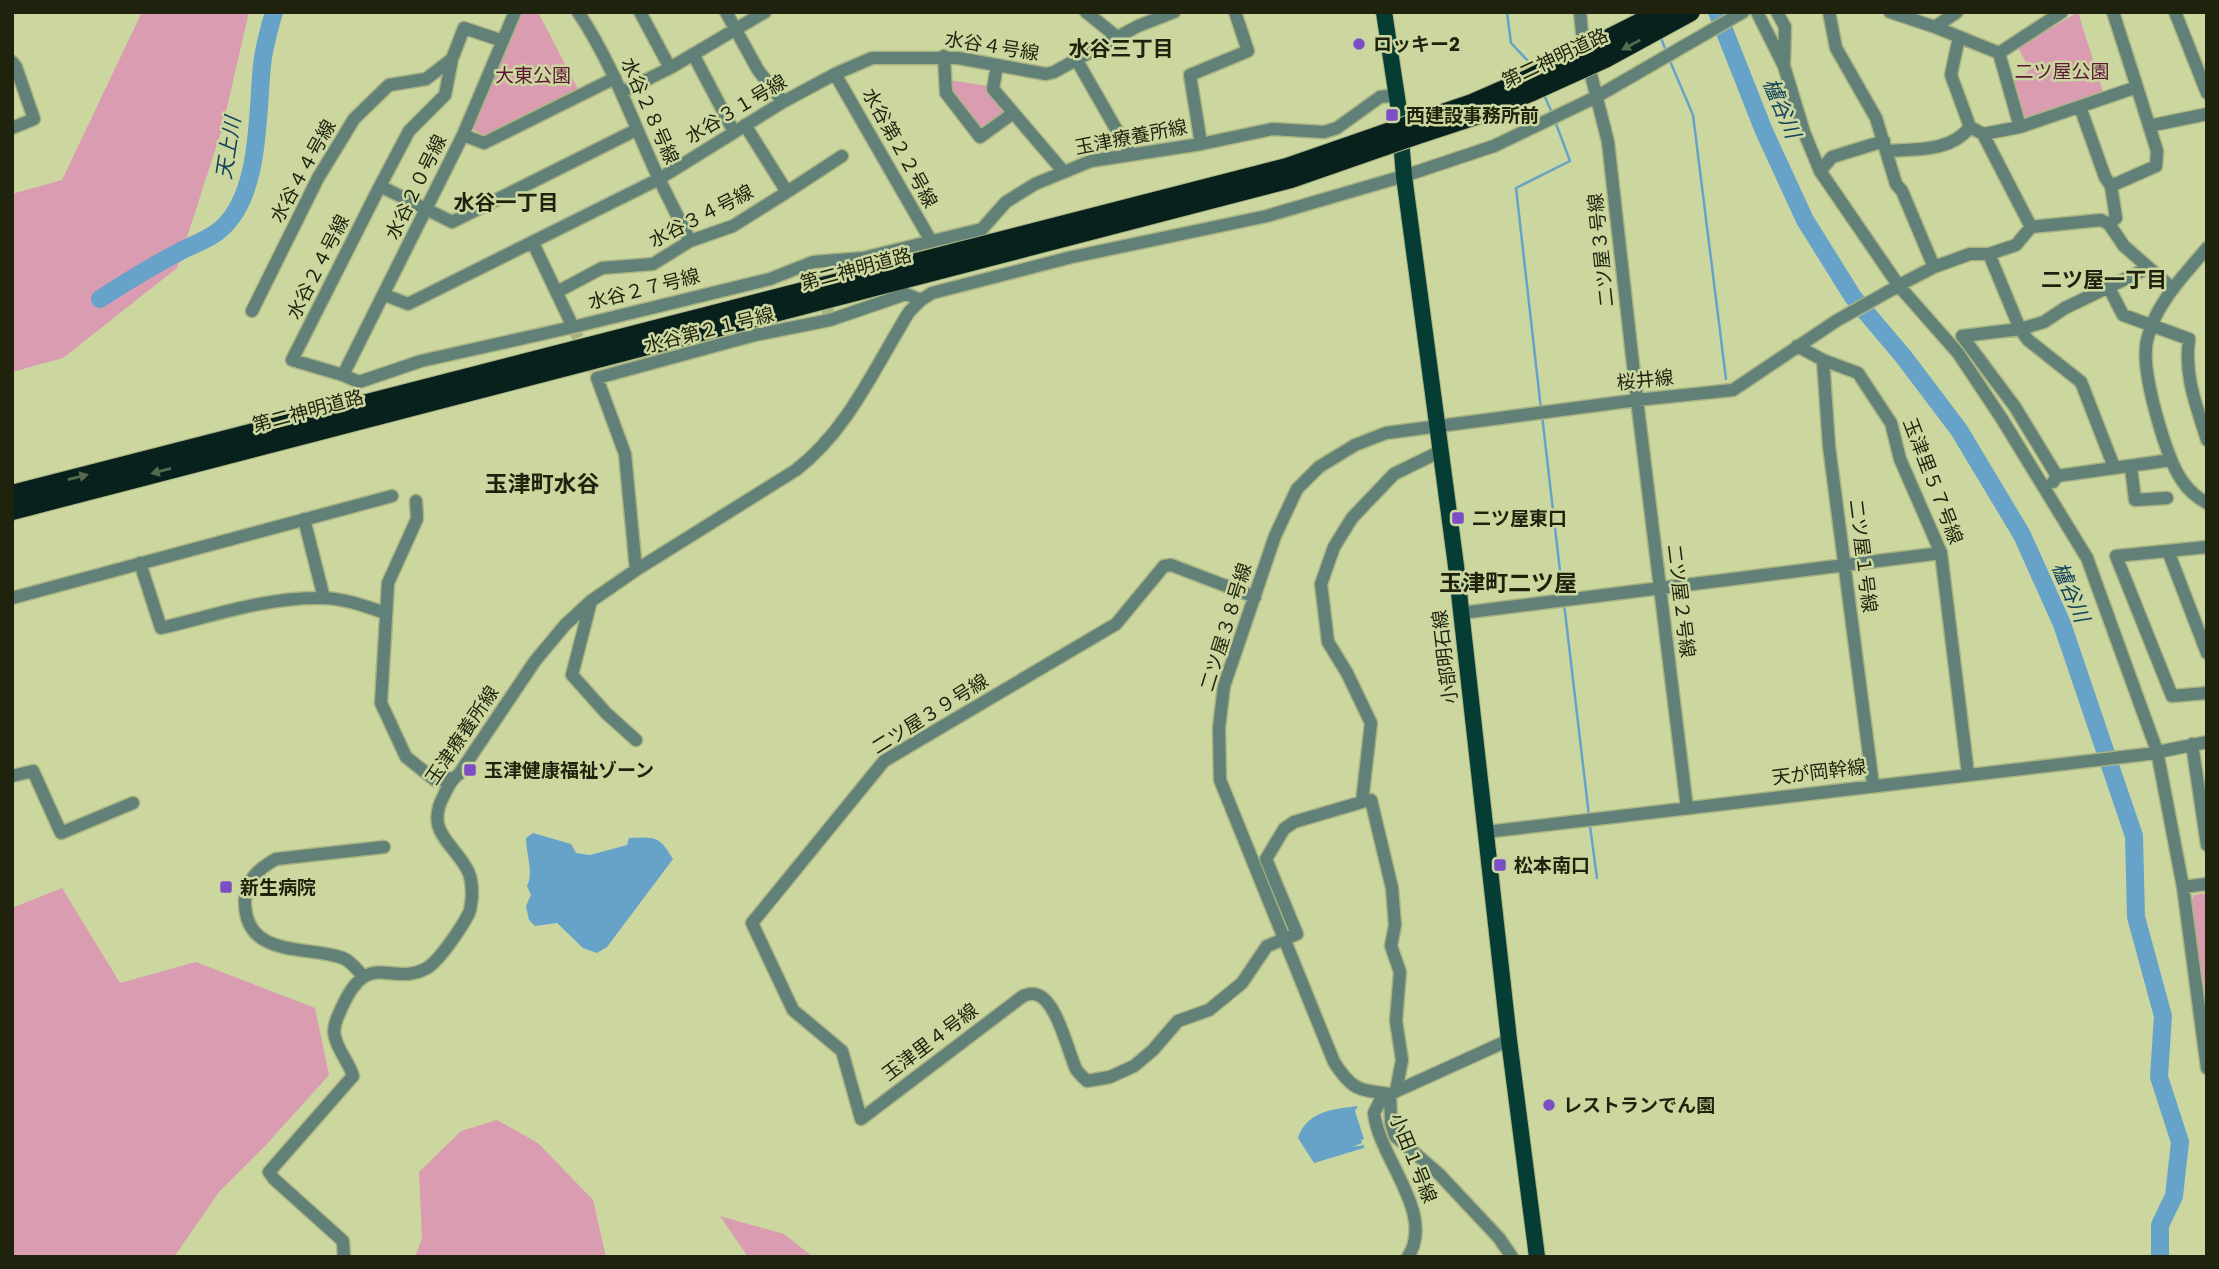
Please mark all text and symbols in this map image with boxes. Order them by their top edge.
street label: 第二神明道路 [1498,22,1612,94]
street label: 水谷４号線 [943,25,1041,67]
place label: ロッキー2 [1373,31,1460,58]
district label: 水谷三丁目 [1069,34,1174,63]
marker: ロッキー2 [1351,36,1367,52]
one-way arrow [1621,39,1641,51]
street label: 水谷２８号線 [614,53,686,169]
park label: 二ツ屋公園 [2014,58,2110,85]
park label: 大東公園 [495,62,571,89]
street label: 水谷３１号線 [680,68,792,150]
water label: 櫨谷川 [1756,73,1808,145]
street label: 水谷第２２号線 [856,83,944,213]
place label: 西建設事務所前 [1406,102,1539,129]
marker: 西建設事務所前 [1384,107,1400,123]
water label: 天上川 [209,113,248,181]
street label: 玉津療養所線 [1072,113,1190,161]
street label: 水谷４４号線 [264,115,342,227]
street label: 水谷２０号線 [379,130,453,244]
street label: 水谷３４号線 [644,178,758,254]
district label: 水谷一丁目 [454,188,559,217]
street label: 二ツ屋３号線 [1582,192,1620,308]
street label: 水谷２４号線 [280,210,356,324]
street label: 第二神明道路 [797,241,915,297]
street label: 水谷２７号線 [585,262,703,316]
district label: 二ツ屋一丁目 [2041,265,2167,294]
street label: 水谷第２１号線 [641,301,777,359]
street label: 桜井線 [1615,364,1675,396]
street label: 第二神明道路 [249,383,367,439]
street label: 玉津里５７号線 [1897,414,1969,548]
one-way arrow [150,467,171,477]
district label: 玉津町水谷 [485,468,600,500]
one-way arrow [68,471,90,482]
street label: 二ツ屋１号線 [1843,498,1883,614]
place label: 二ツ屋東口 [1472,505,1567,532]
marker: 二ツ屋東口 [1450,510,1466,526]
street label: 二ツ屋２号線 [1661,543,1701,659]
water label: 櫨谷川 [2045,557,2097,629]
street label: 二ツ屋３８号線 [1194,559,1258,695]
district label: 玉津町二ツ屋 [1439,567,1577,599]
street label: 小部明石線 [1426,608,1464,706]
street label: 二ツ屋３９号線 [866,667,994,761]
street label: 玉津療養所線 [419,680,505,790]
street label: 天が岡幹線 [1770,753,1868,791]
place label: 玉津健康福祉ゾーン [484,757,654,784]
marker: 玉津健康福祉ゾーン [462,762,478,778]
place label: 松本南口 [1514,852,1590,879]
marker: 松本南口 [1492,857,1508,873]
place label: 新生病院 [240,874,316,901]
marker: 新生病院 [218,879,234,895]
street label: 玉津里４号線 [876,997,984,1087]
place label: レストランでん園 [1563,1092,1715,1119]
marker: レストランでん園 [1541,1097,1557,1113]
street label: 小田１号線 [1383,1109,1443,1207]

